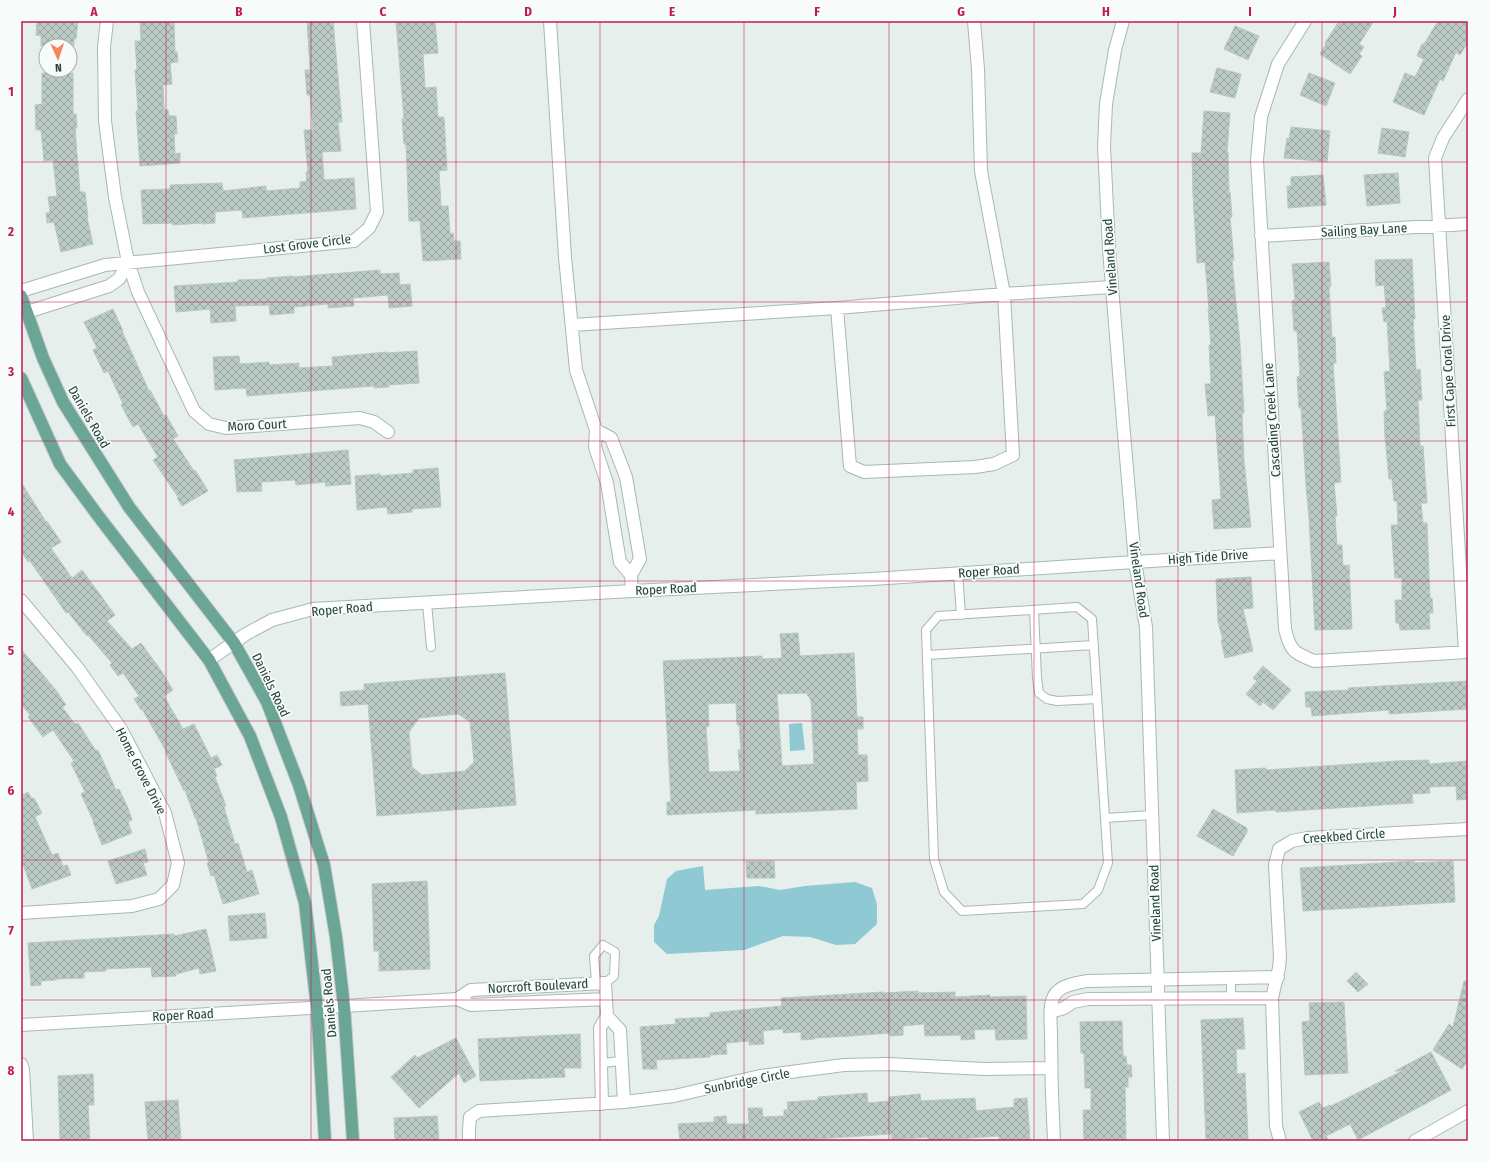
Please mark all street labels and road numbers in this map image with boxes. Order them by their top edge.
street label: Vineland Road [1100,218,1120,296]
street label: Sailing Bay Lane [1321,220,1407,240]
street label: Lost Grove Circle [262,231,352,257]
street label: First Cape Coral Drive [1438,314,1458,428]
street label: Cascading Creek Lane [1261,363,1283,477]
street label: Daniels Road [65,383,113,451]
street label: Moro Court [227,416,288,434]
street label: Vineland Road [1126,541,1152,619]
street label: High Tide Drive [1167,547,1249,567]
street label: Roper Road [958,561,1020,581]
street label: Roper Road [635,580,697,598]
street label: Roper Road [311,599,373,619]
street label: Daniels Road [249,651,293,719]
street label: Home Grove Drive [113,725,169,817]
street label: Creekbed Circle [1302,826,1386,846]
street label: Vineland Road [1146,864,1164,942]
street label: Daniels Road [319,968,339,1038]
street label: Norcroft Boulevard [487,976,589,996]
street label: Roper Road [152,1006,214,1024]
street label: Sunbridge Circle [703,1065,791,1097]

